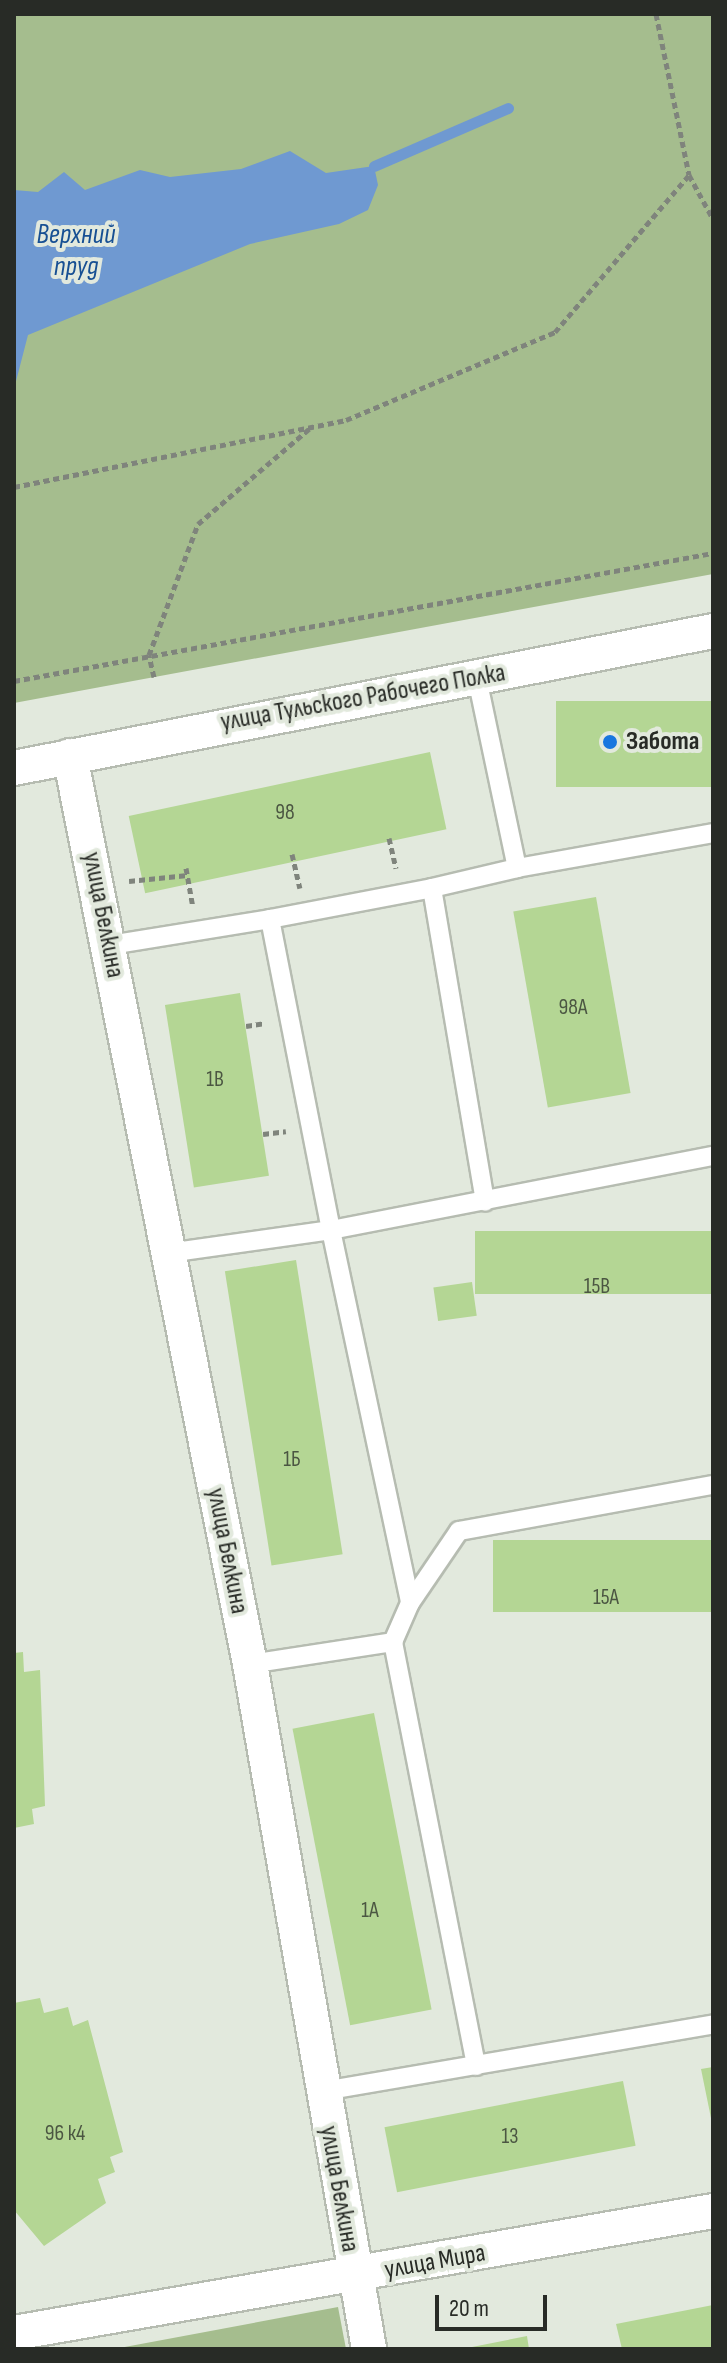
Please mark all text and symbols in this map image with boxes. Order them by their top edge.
water label: Верхний пруд [37,218,115,284]
street label: улица Тульского Рабочего Полка [218,658,508,738]
place label: Забота [626,726,699,758]
marker: Забота [601,733,619,751]
house number: 98 [275,800,295,826]
street label: улица Белкина [76,849,130,981]
house number: 98А [559,995,587,1021]
house number: 1В [206,1067,224,1093]
house number: 15В [584,1274,610,1300]
house number: 1Б [283,1447,301,1473]
street label: улица Белкина [200,1485,254,1617]
house number: 15А [593,1585,619,1611]
house number: 1А [361,1898,379,1924]
house number: 96 к4 [45,2121,85,2147]
street label: улица Белкина [313,2124,365,2254]
house number: 13 [502,2124,518,2150]
street label: улица Мира [382,2238,488,2286]
scale bar [439,2279,551,2329]
text: 20 m [449,2294,489,2323]

